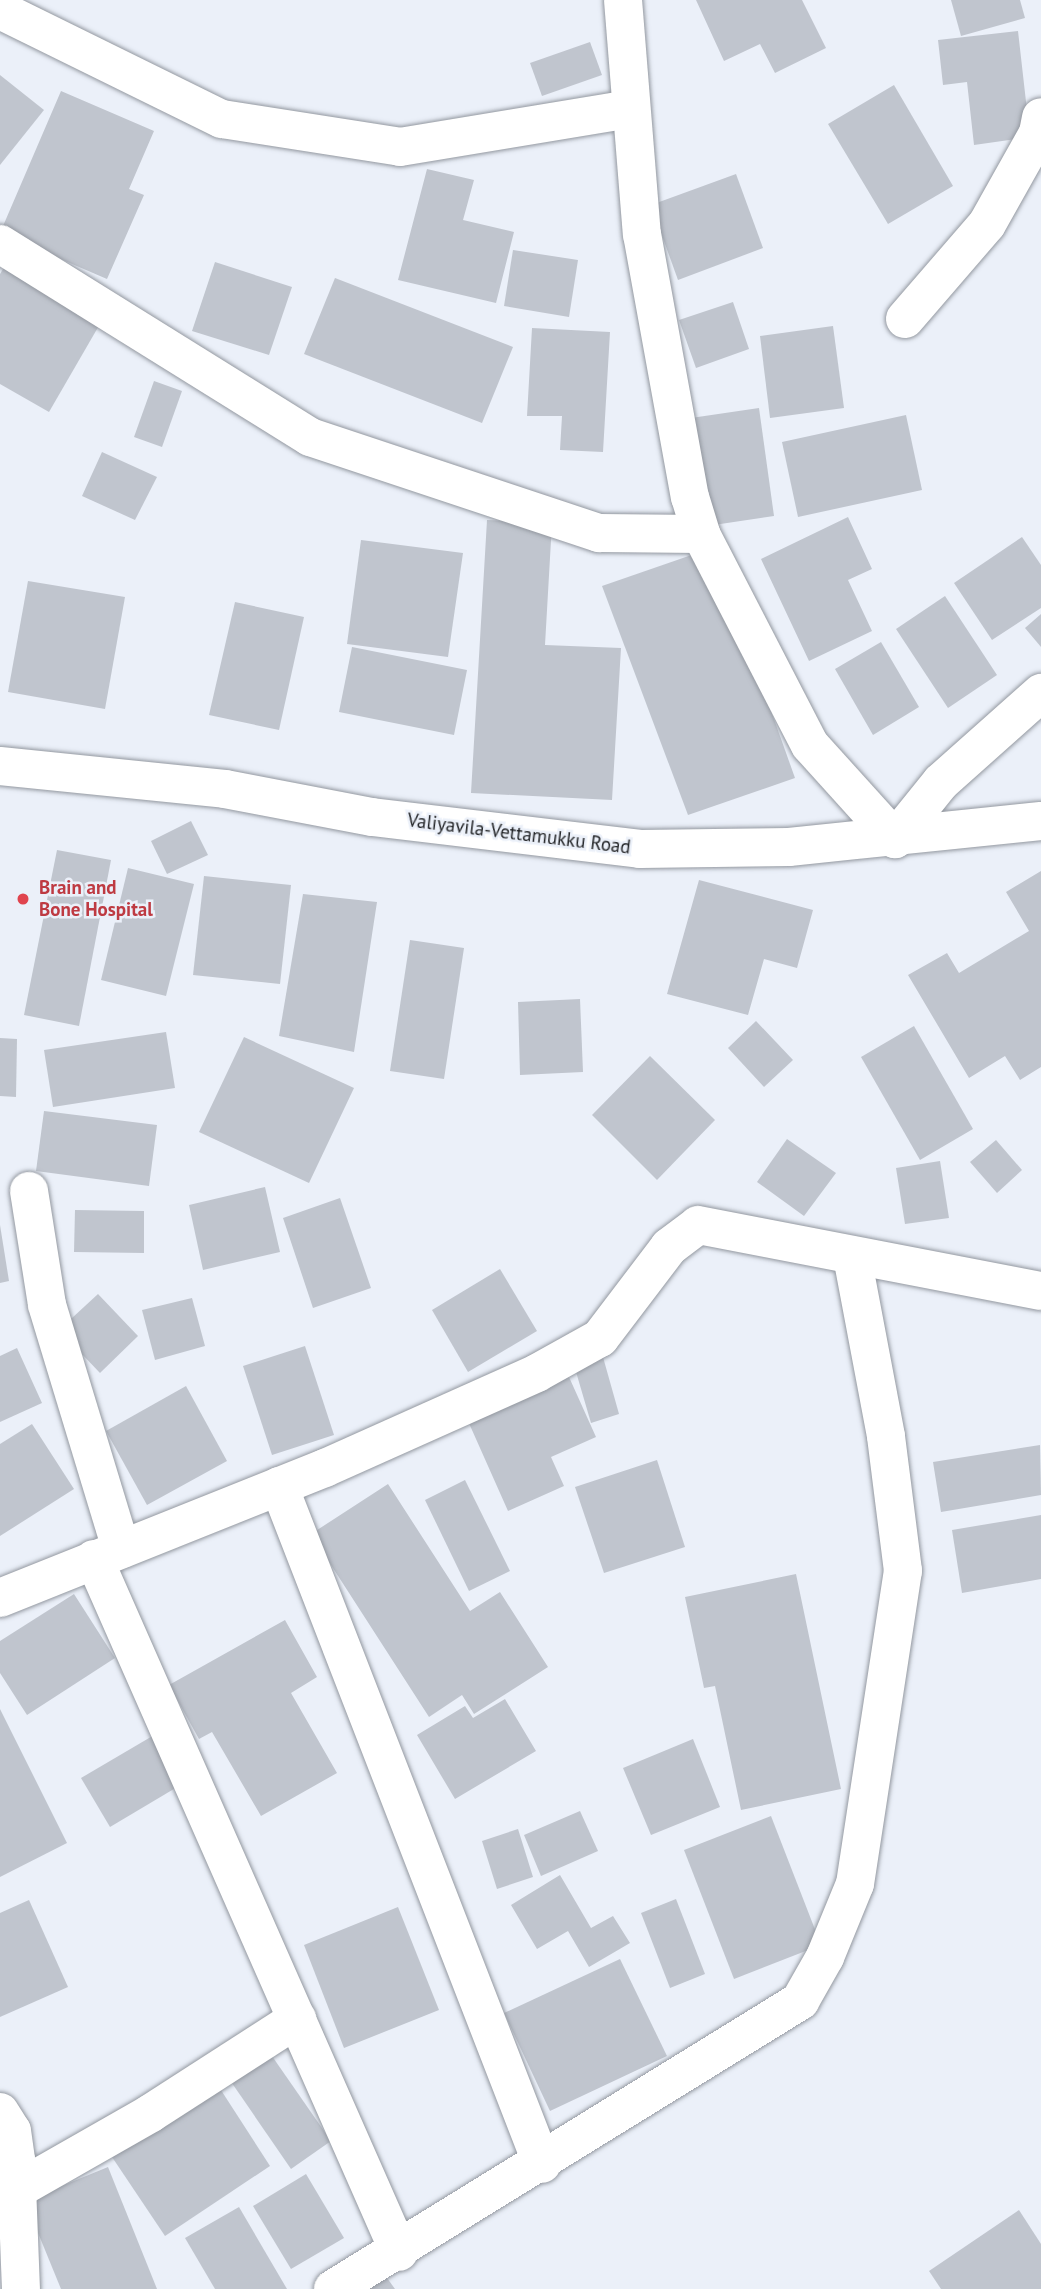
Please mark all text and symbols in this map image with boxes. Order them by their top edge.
street label: Valiyavila-Vettamukku Road [406,809,632,859]
place label: Brain and Bone Hospital [39,877,153,921]
marker: Brain and Bone Hospital [13,889,33,909]

